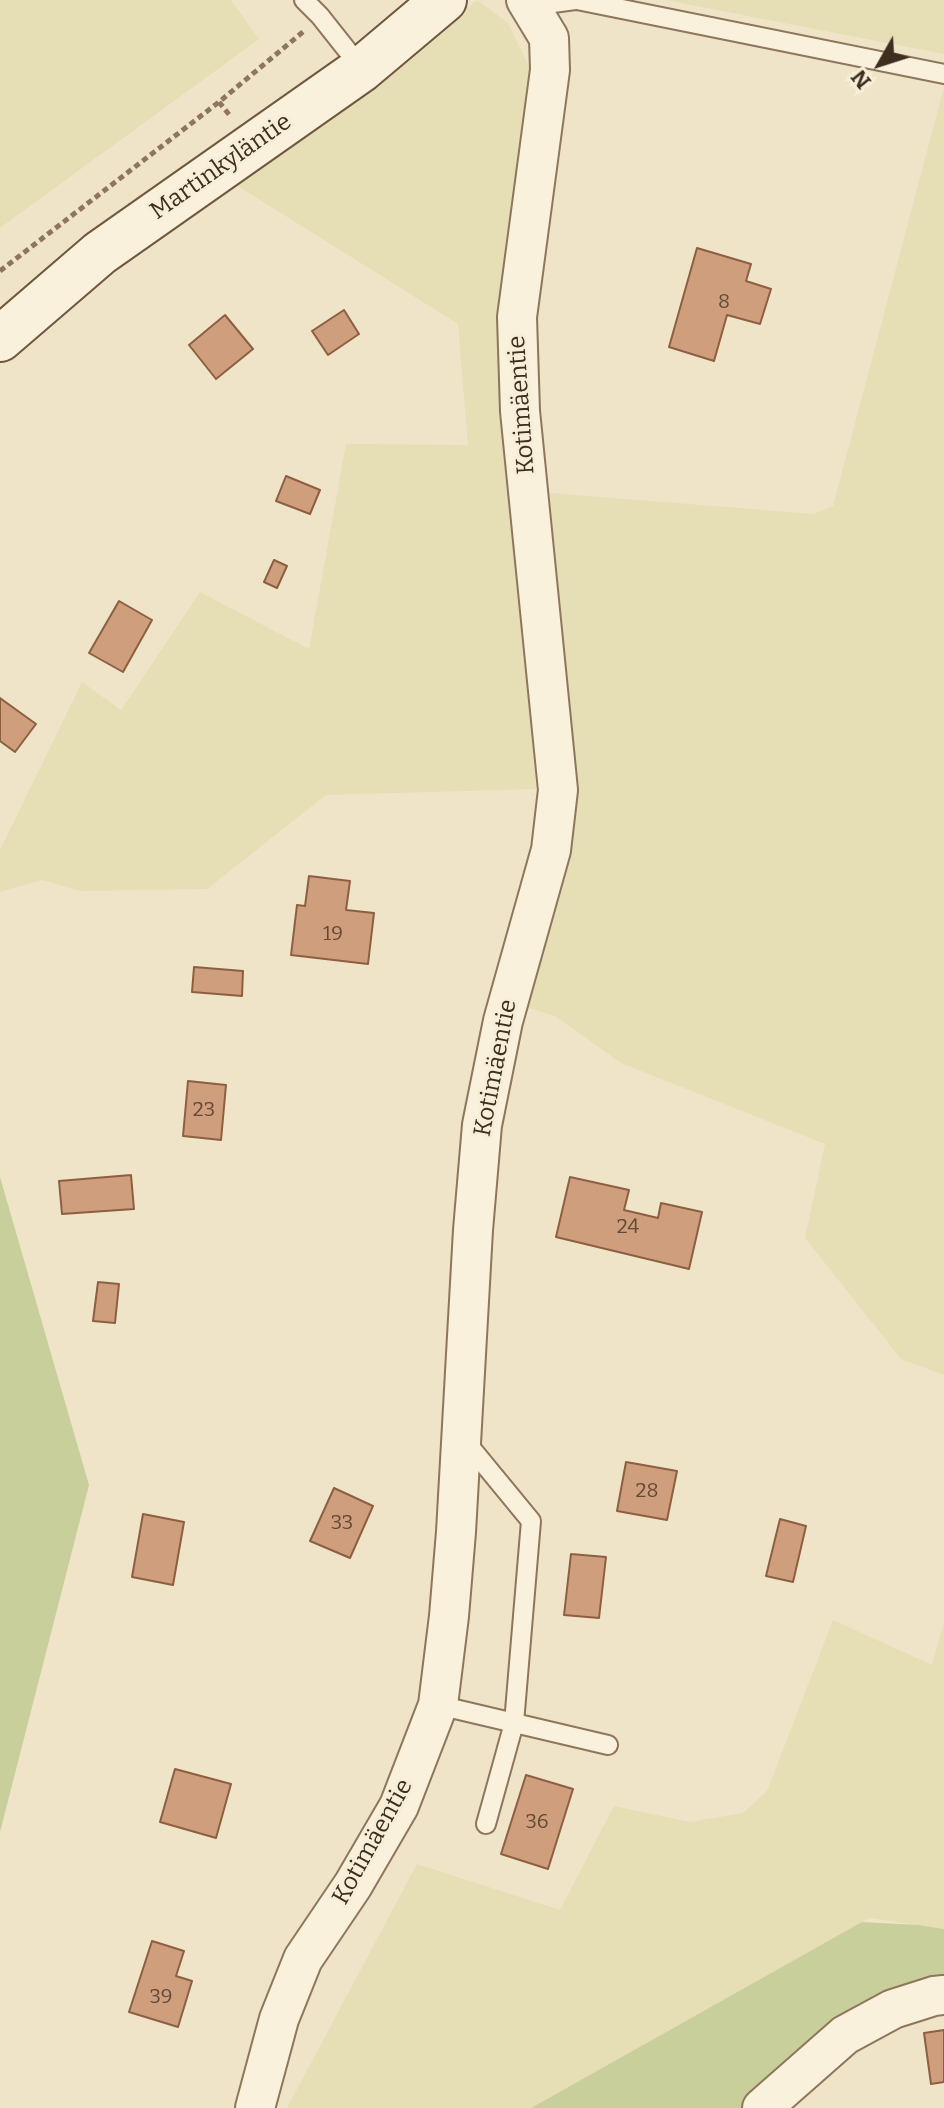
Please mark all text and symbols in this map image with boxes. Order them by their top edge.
north arrow [840,24,920,104]
text: N [845,64,877,95]
street label: Martinkyläntie [145,108,297,226]
house number: 8 [718,290,730,314]
street label: Kotimäentie [503,335,541,475]
house number: 19 [323,922,343,946]
street label: Kotimäentie [469,997,523,1139]
house number: 23 [193,1098,215,1122]
house number: 24 [617,1215,639,1239]
house number: 28 [636,1479,658,1503]
house number: 33 [331,1511,353,1535]
street label: Kotimäentie [327,1774,419,1910]
house number: 36 [525,1810,549,1834]
house number: 39 [149,1985,173,2009]

